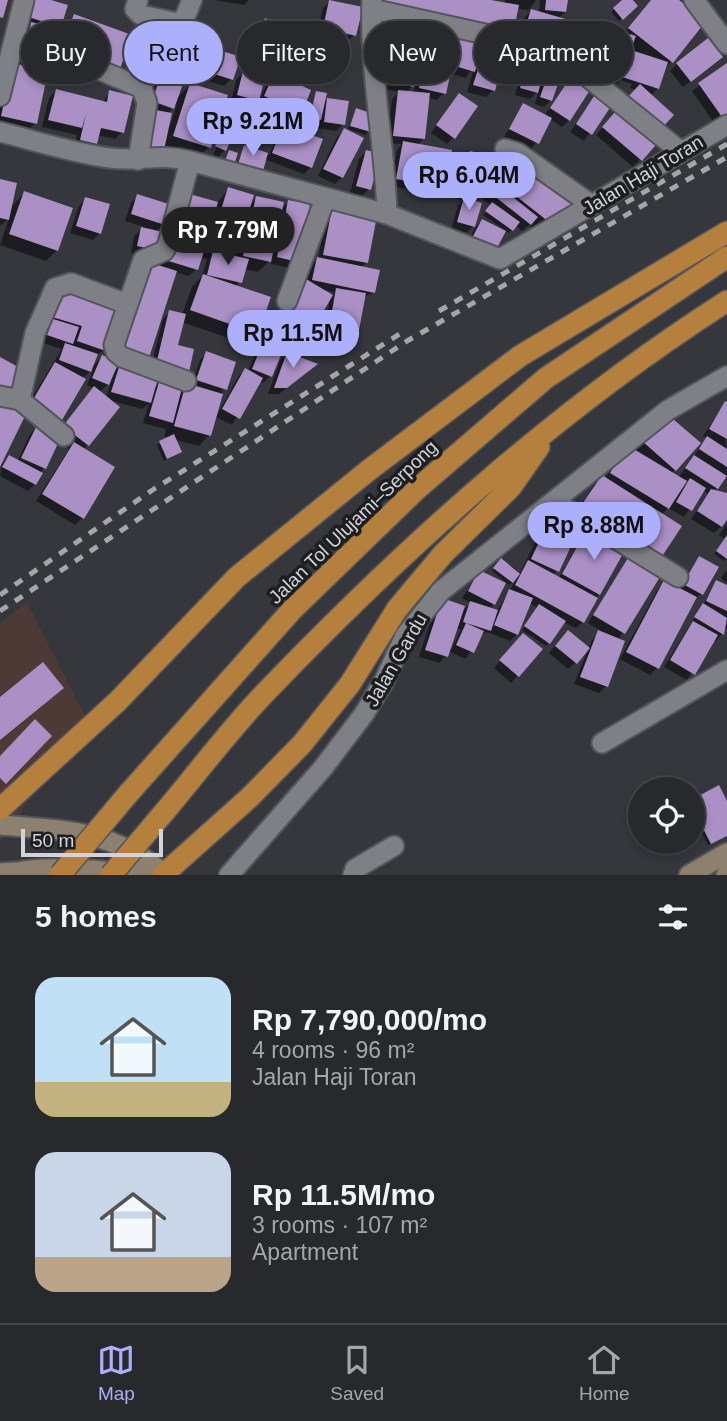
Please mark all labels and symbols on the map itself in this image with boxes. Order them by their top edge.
pin: Rp 9.21M [181,99,325,158]
street label: Jalan Haji Toran [579,131,707,219]
pin: Rp 6.04M [397,152,541,212]
pin: Rp 7.79M [156,208,300,267]
pin: Rp 11.5M [221,310,365,370]
street label: Jalan Tol Ulujami–Serpong [265,436,441,608]
pin: Rp 8.88M [522,503,666,562]
street label: Jalan Gardu [361,610,431,710]
scale bar [21,826,163,858]

